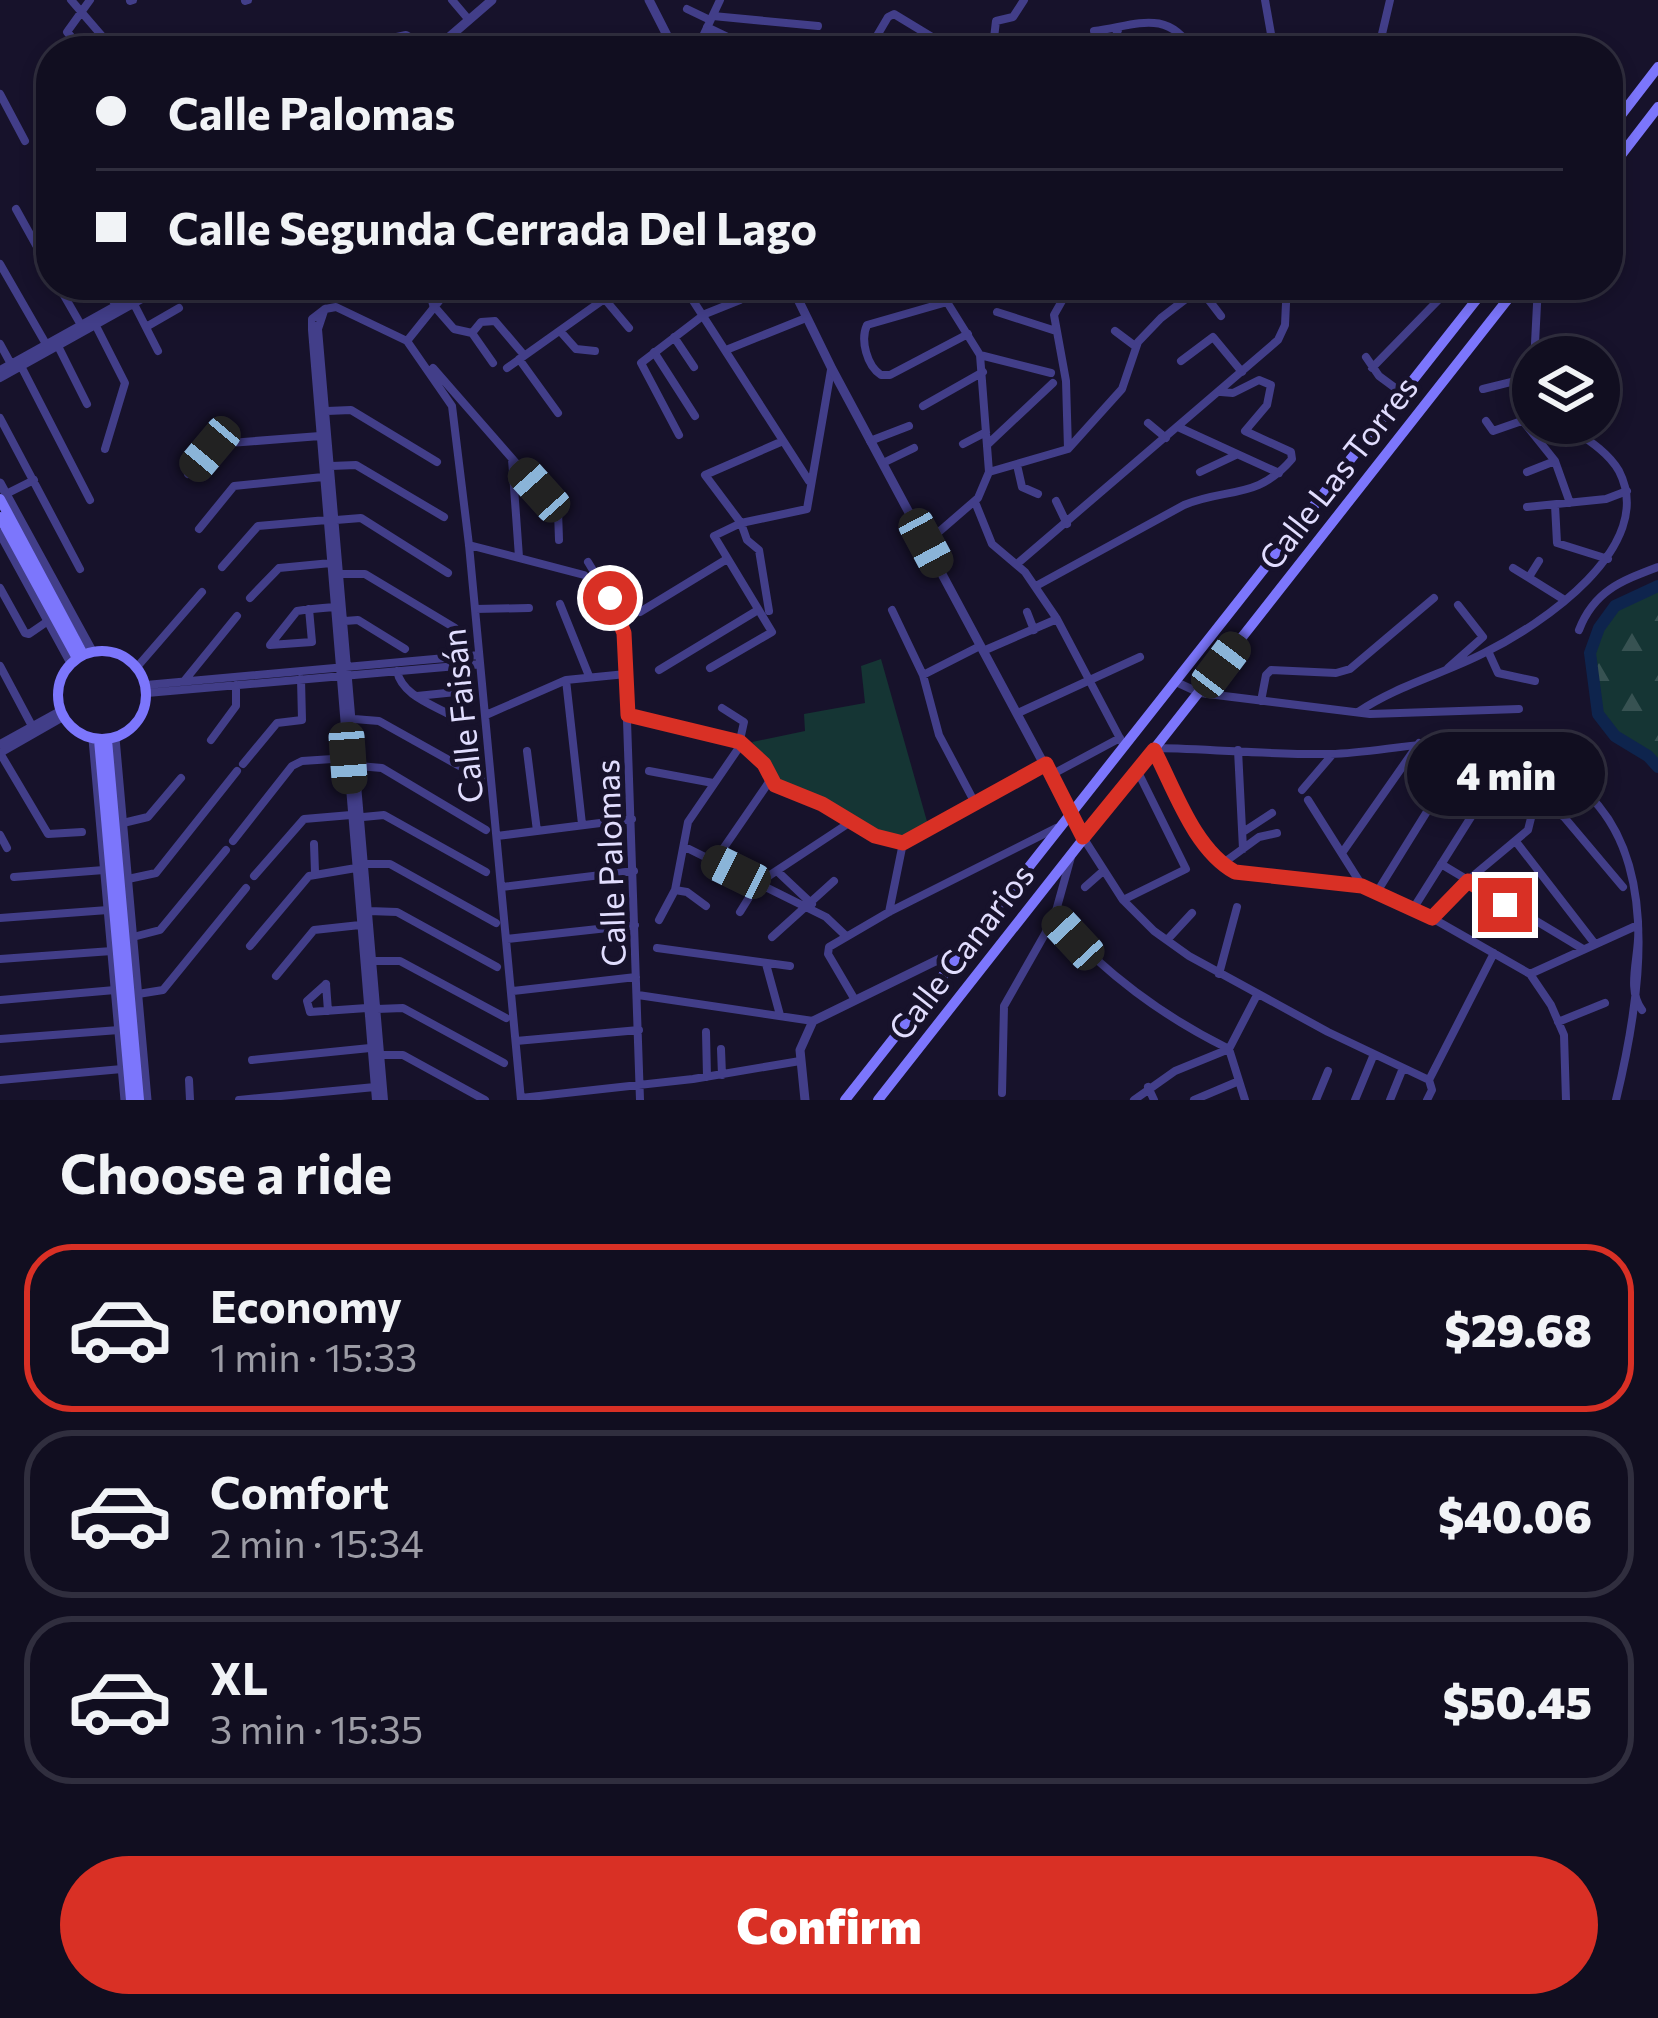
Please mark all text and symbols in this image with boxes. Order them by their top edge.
text: Calle Palomas [168,84,455,139]
text: Calle Segunda Cerrada Del Lago [168,199,817,254]
map controls [1512,336,1620,444]
button: layers [1512,336,1620,444]
street label: Calle Las Torres [1249,367,1425,577]
car [173,410,247,488]
car [502,451,576,529]
car [893,503,959,583]
route start [583,571,637,625]
car [1185,625,1257,705]
street label: Calle Faisán [431,627,491,805]
car [328,721,368,795]
callout: 4 min [1406,731,1604,815]
text: 4 min [1456,750,1556,798]
street label: Calle Palomas [585,759,633,967]
car [696,840,776,904]
street label: Calle Canarios [878,855,1042,1047]
route end [1478,878,1532,932]
car [1035,899,1111,977]
text: Choose a ride [60,1139,392,1205]
icon: car [66,1274,174,1382]
text: Economy [210,1277,402,1332]
text: $29.68 [1445,1301,1592,1356]
text: 1 min · 15:33 [210,1332,417,1380]
icon: car [66,1460,174,1568]
text: Comfort [210,1463,389,1518]
text: $40.06 [1438,1487,1592,1542]
text: 2 min · 15:34 [210,1518,424,1566]
icon: car [66,1646,174,1754]
text: XL [210,1649,268,1704]
text: $50.45 [1443,1673,1592,1728]
text: 3 min · 15:35 [210,1704,423,1752]
button: Confirm [60,1856,1598,1994]

